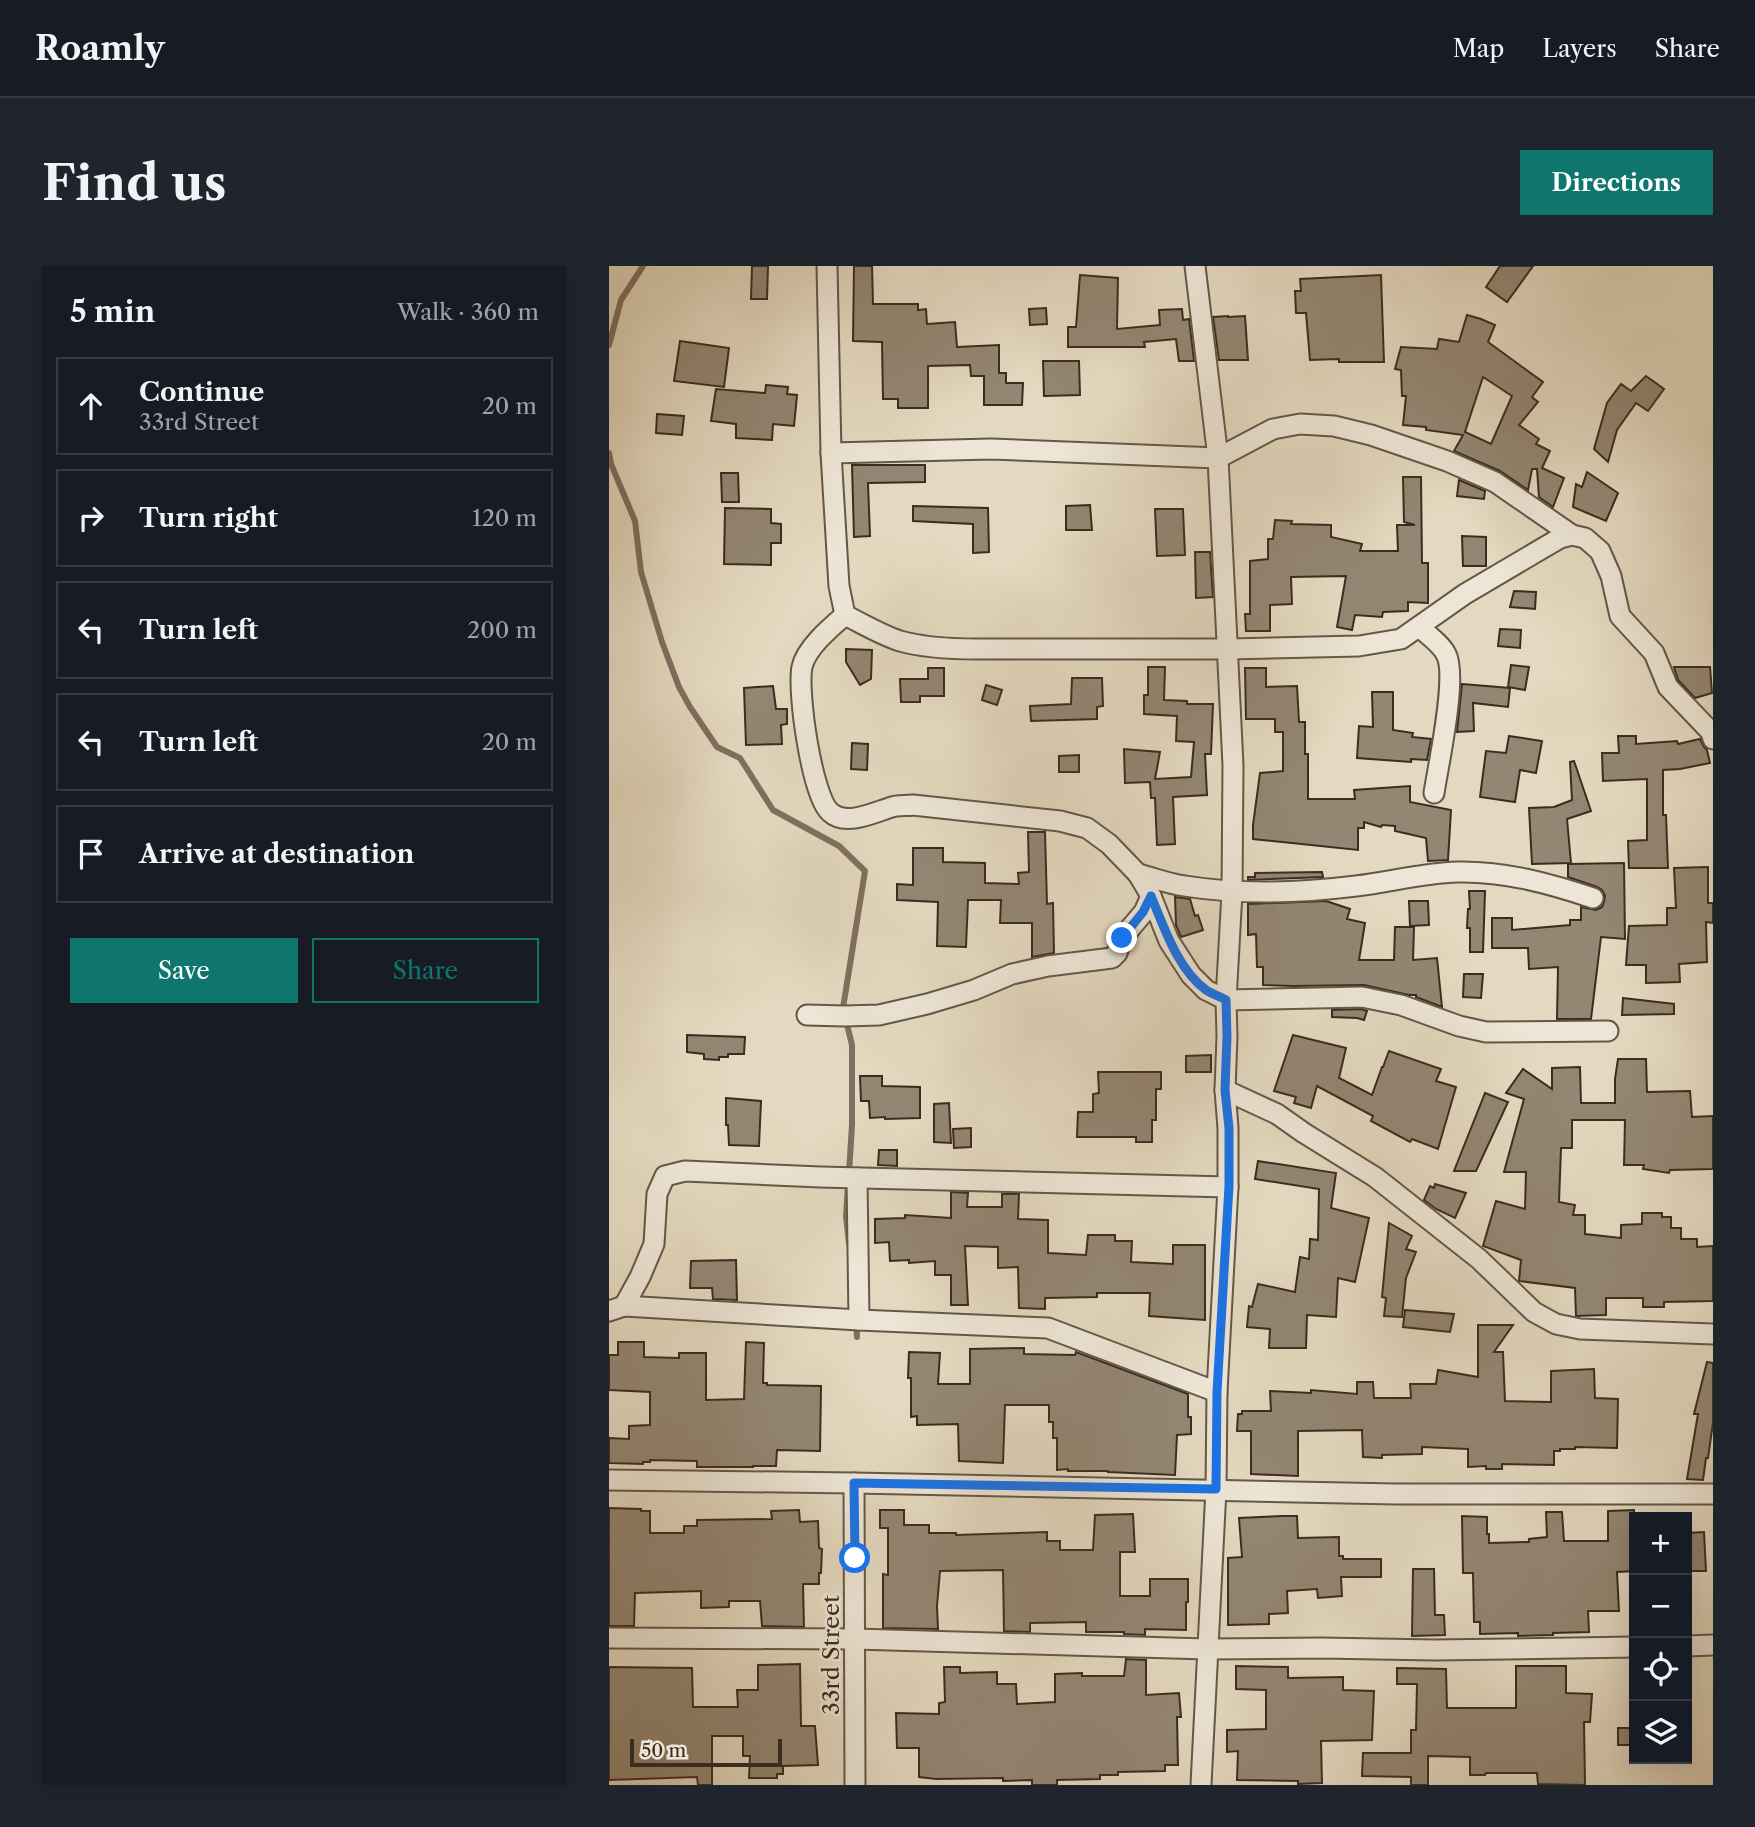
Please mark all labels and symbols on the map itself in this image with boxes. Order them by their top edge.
route end [1106,922,1137,953]
route start [839,1542,870,1573]
street label: 33rd Street [817,1595,845,1715]
scale bar [630,1736,782,1768]

